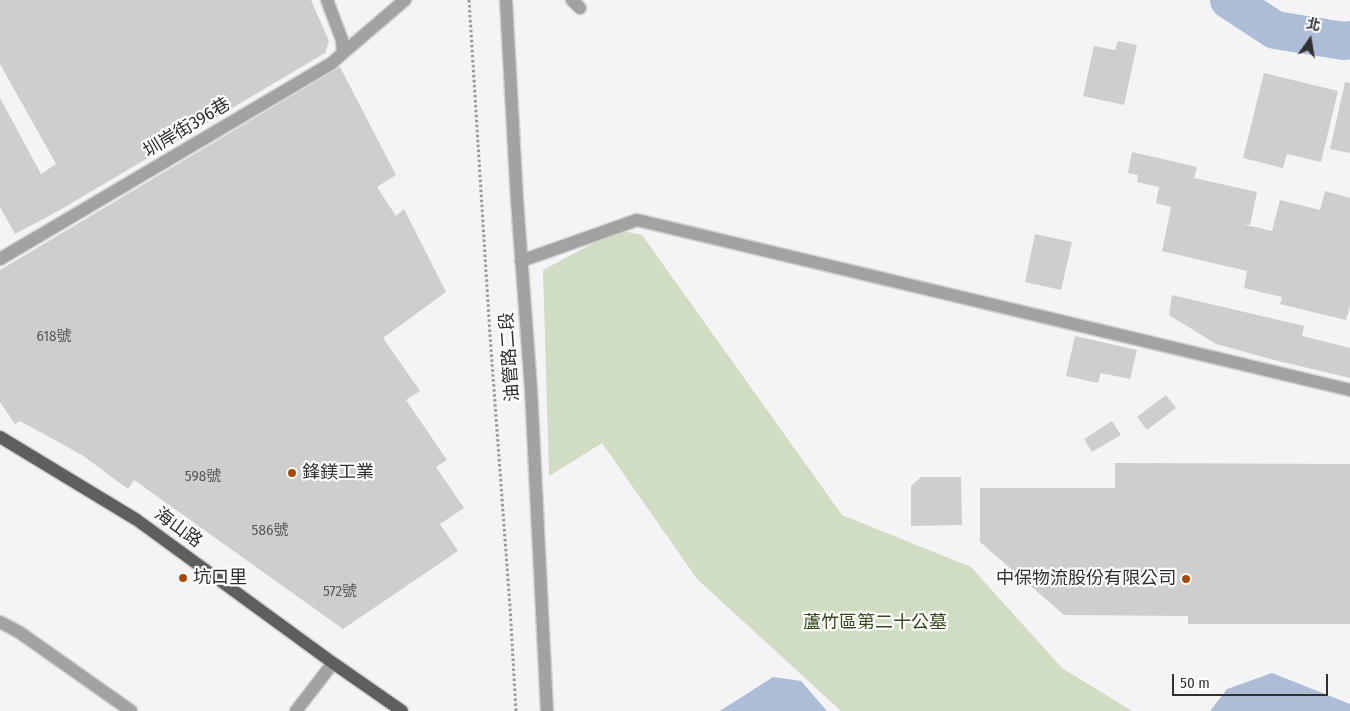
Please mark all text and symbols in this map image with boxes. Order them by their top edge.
north arrow [1285,15,1335,65]
text: 北 [1305,15,1322,35]
street label: 圳岸街396巷 [140,94,234,162]
street label: 油管路二段 [496,311,524,403]
house number: 618號 [36,328,72,346]
place label: 鋒鎂工業 [302,462,374,484]
marker: 鋒鎂工業 [286,467,298,479]
house number: 598號 [185,468,221,486]
street label: 海山路 [150,503,206,553]
house number: 586號 [252,522,288,540]
place label: 坑口里 [193,567,247,589]
place label: 中保物流股份有限公司 [996,568,1176,590]
marker: 坑口里 [177,572,189,584]
marker: 中保物流股份有限公司 [1180,573,1192,585]
house number: 572號 [323,583,357,601]
park label: 蘆竹區第二十公墓 [803,612,947,634]
scale bar [1175,664,1331,696]
text: 50 m [1180,674,1210,692]

